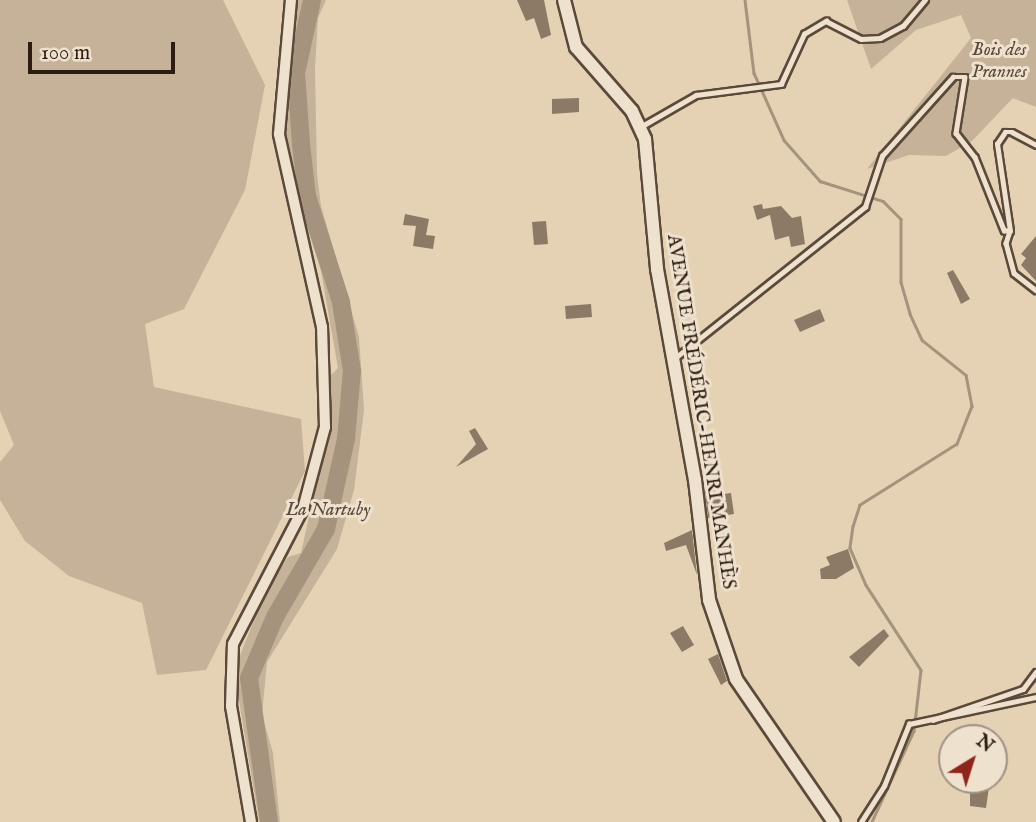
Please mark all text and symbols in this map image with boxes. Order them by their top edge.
scale bar [32,28,178,72]
text: 100 m [41,40,90,67]
park label: Bois des Prannes [971,40,1027,84]
street label: AVENUE FRÉDÉRIC-HENRI MANHÈS [661,233,739,591]
park label: La Nartuby [286,500,370,522]
north arrow [938,724,1008,794]
text: N [971,730,999,759]

